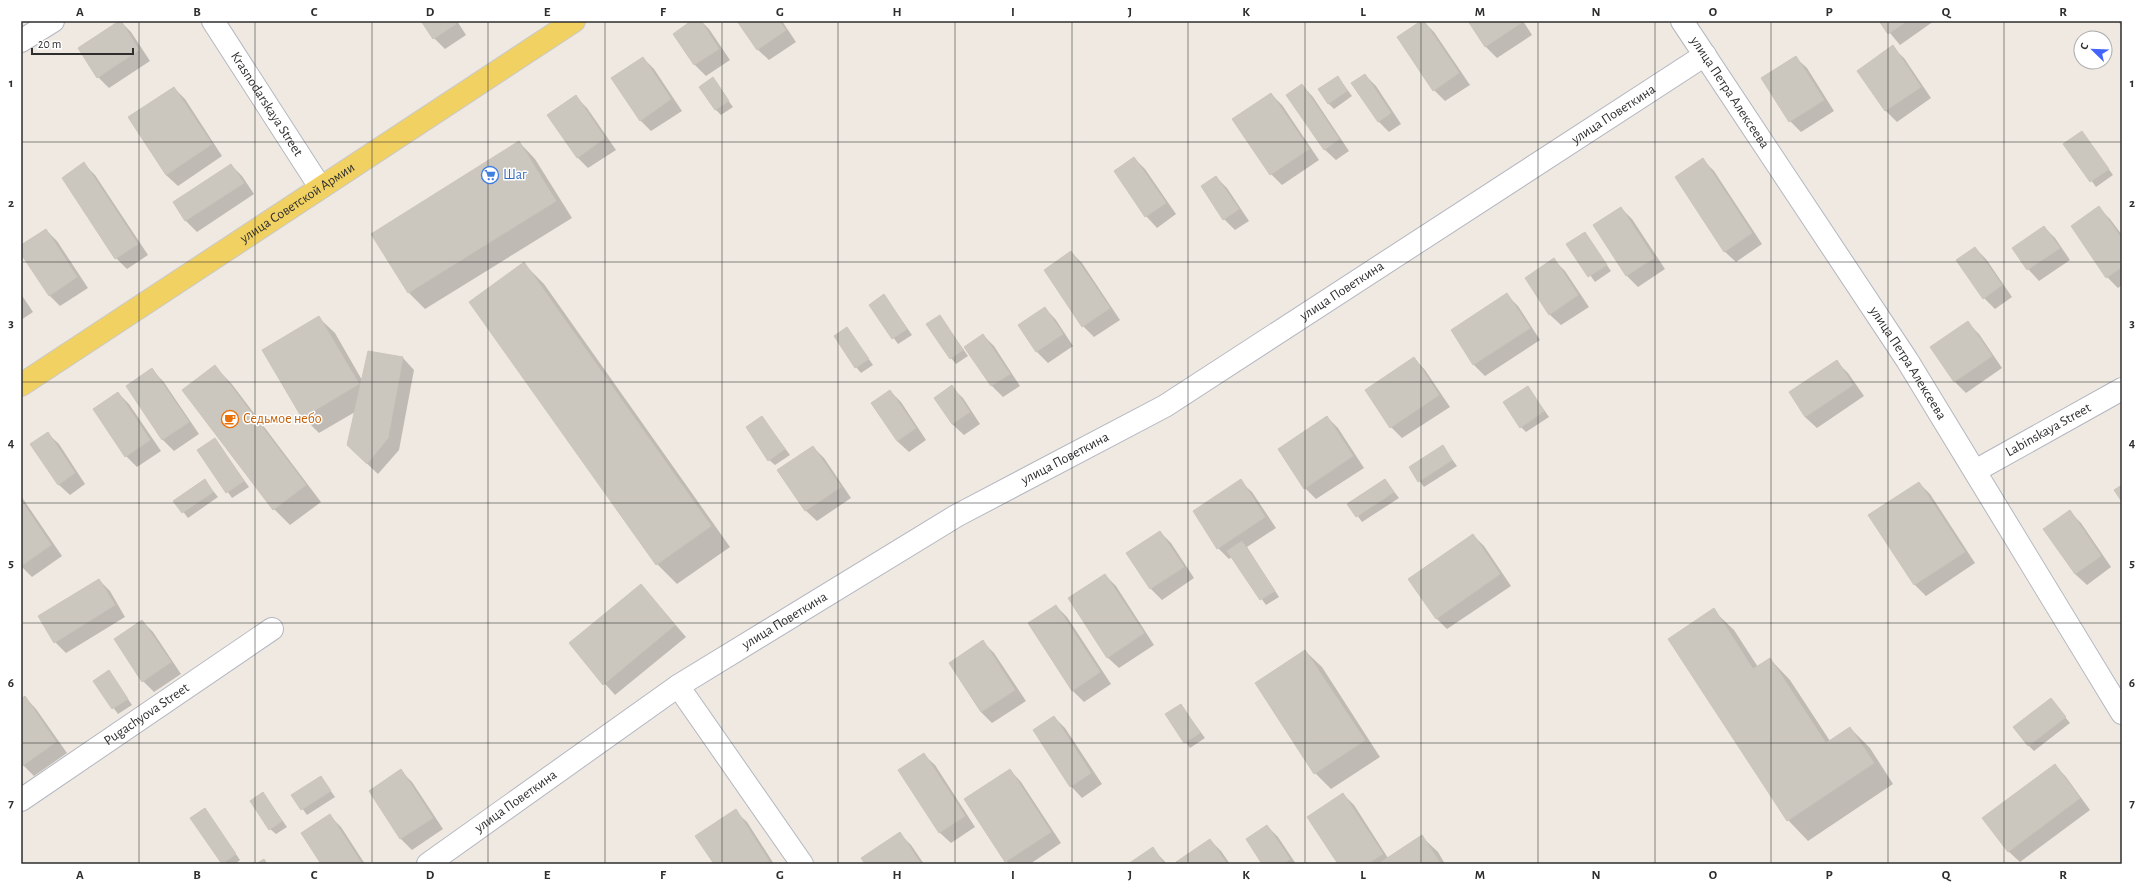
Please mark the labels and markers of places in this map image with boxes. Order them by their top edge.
supermarket icon: Шаг [480,165,500,185]
place label: Шаг [503,168,527,182]
cafe icon: Седьмое небо [220,409,240,429]
place label: Седьмое небо [243,412,322,426]

